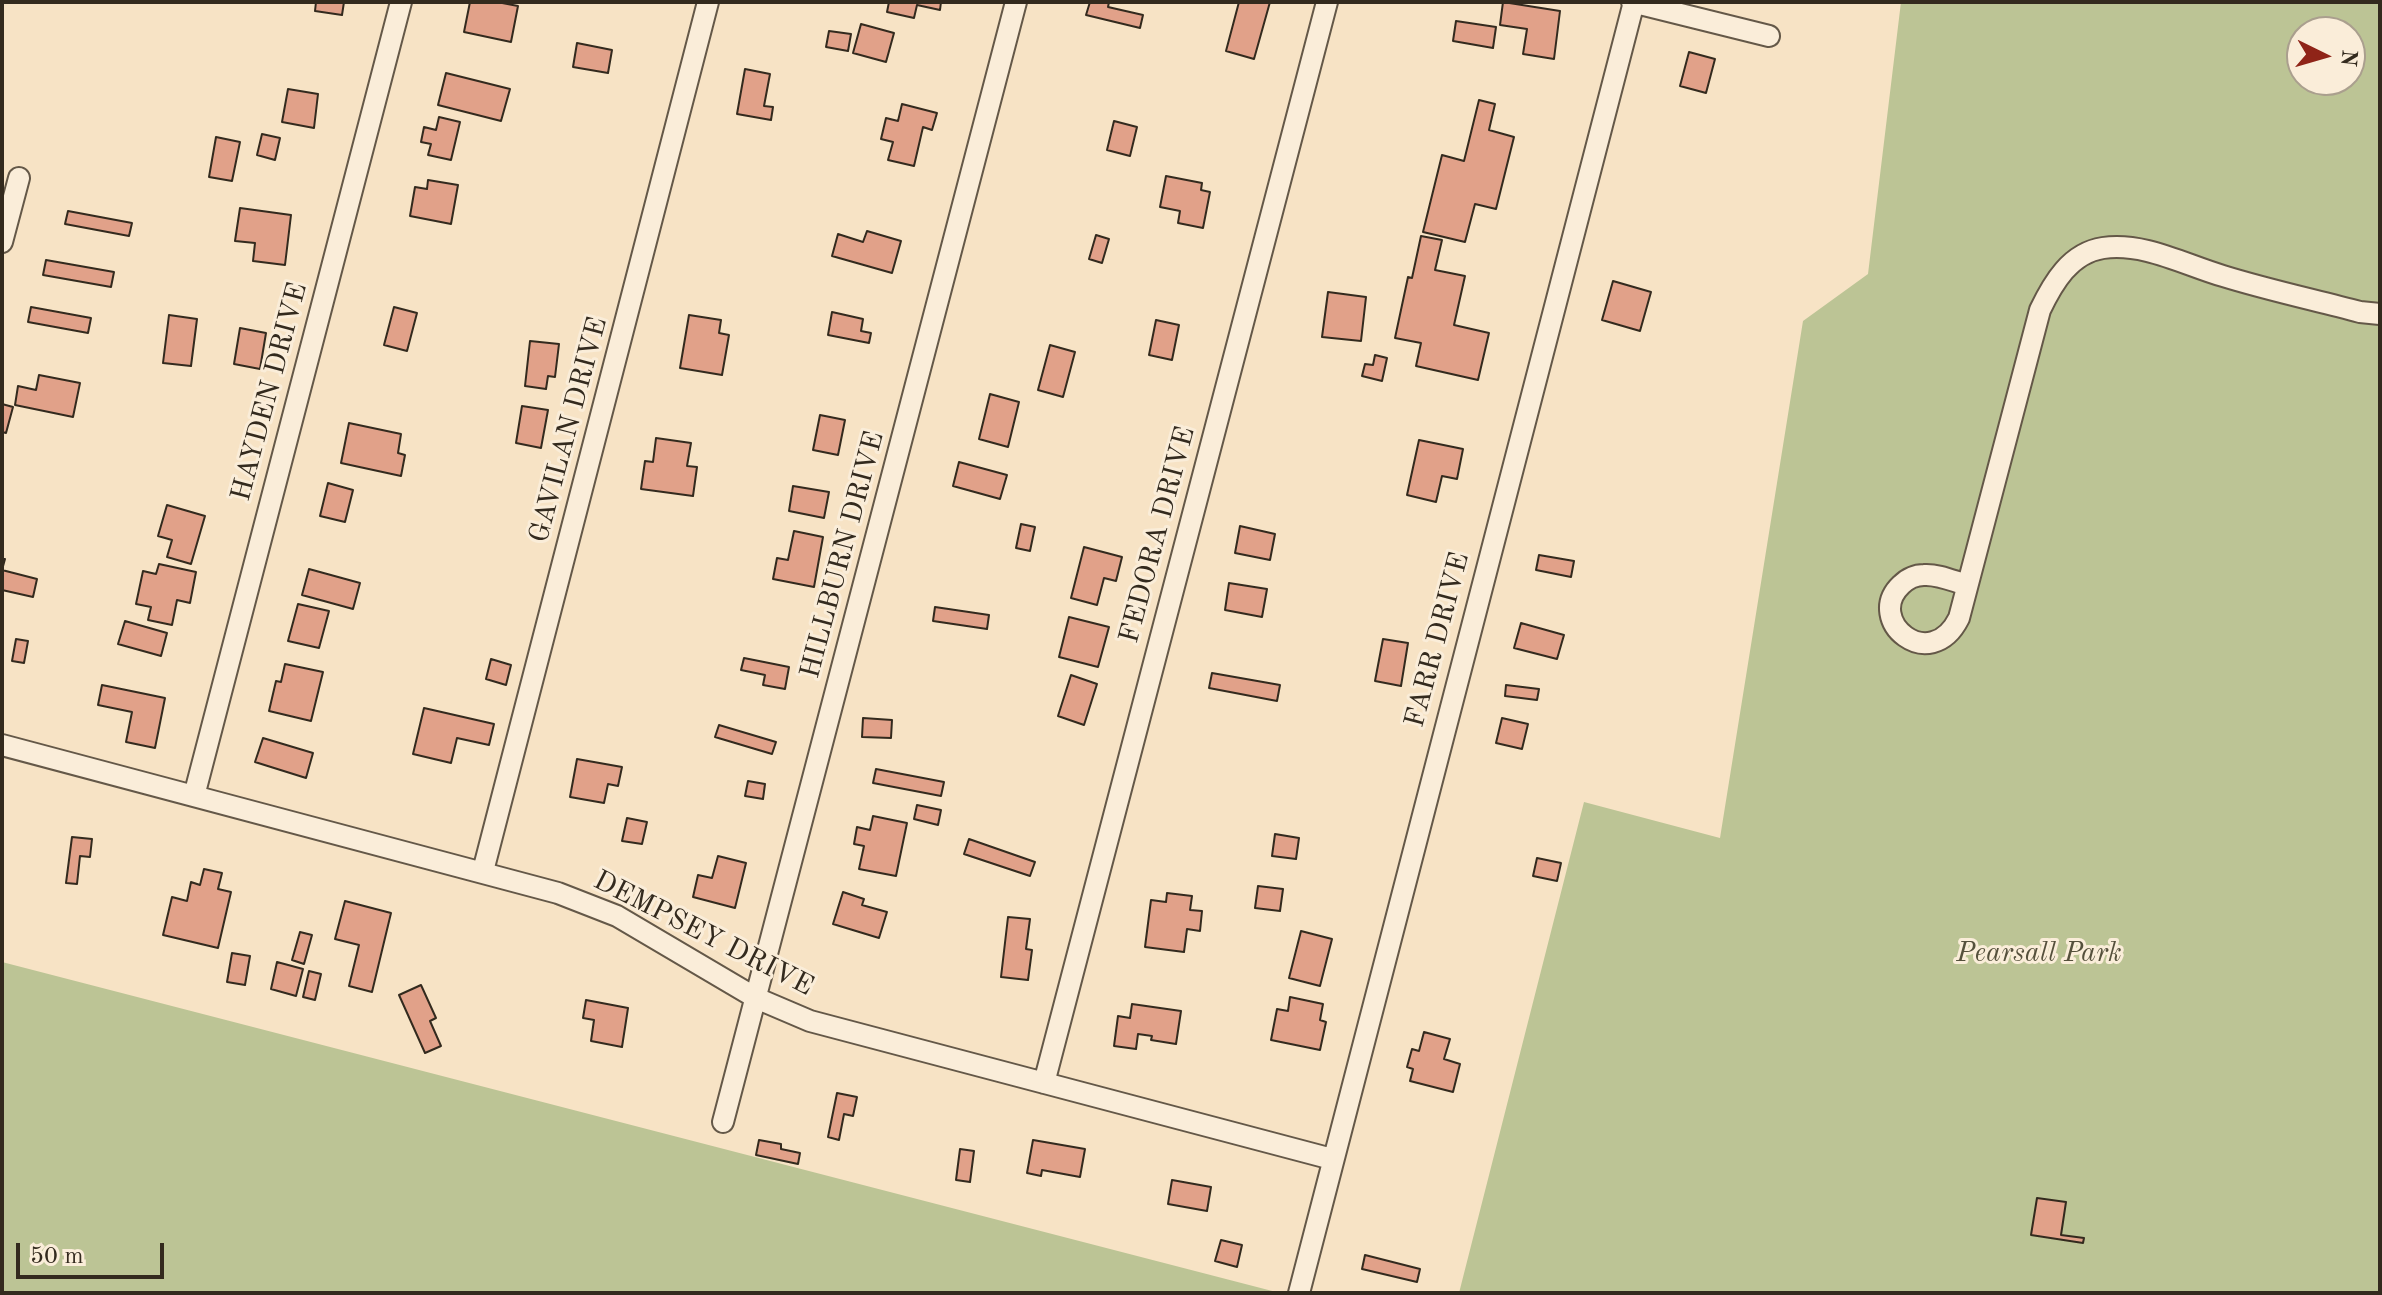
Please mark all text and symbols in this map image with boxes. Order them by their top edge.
north arrow [2286,16,2366,96]
text: N [2336,49,2360,67]
street label: HAYDEN DRIVE [225,279,315,505]
street label: GAVILAN DRIVE [523,314,615,546]
street label: FEDORA DRIVE [1113,423,1203,647]
street label: HILLBURN DRIVE [794,428,892,682]
street label: FARR DRIVE [1399,549,1477,731]
street label: DEMPSEY DRIVE [587,864,819,1004]
park label: Pearsall Park [1956,937,2122,971]
scale bar [20,1227,168,1277]
text: 50 m [30,1245,84,1269]

